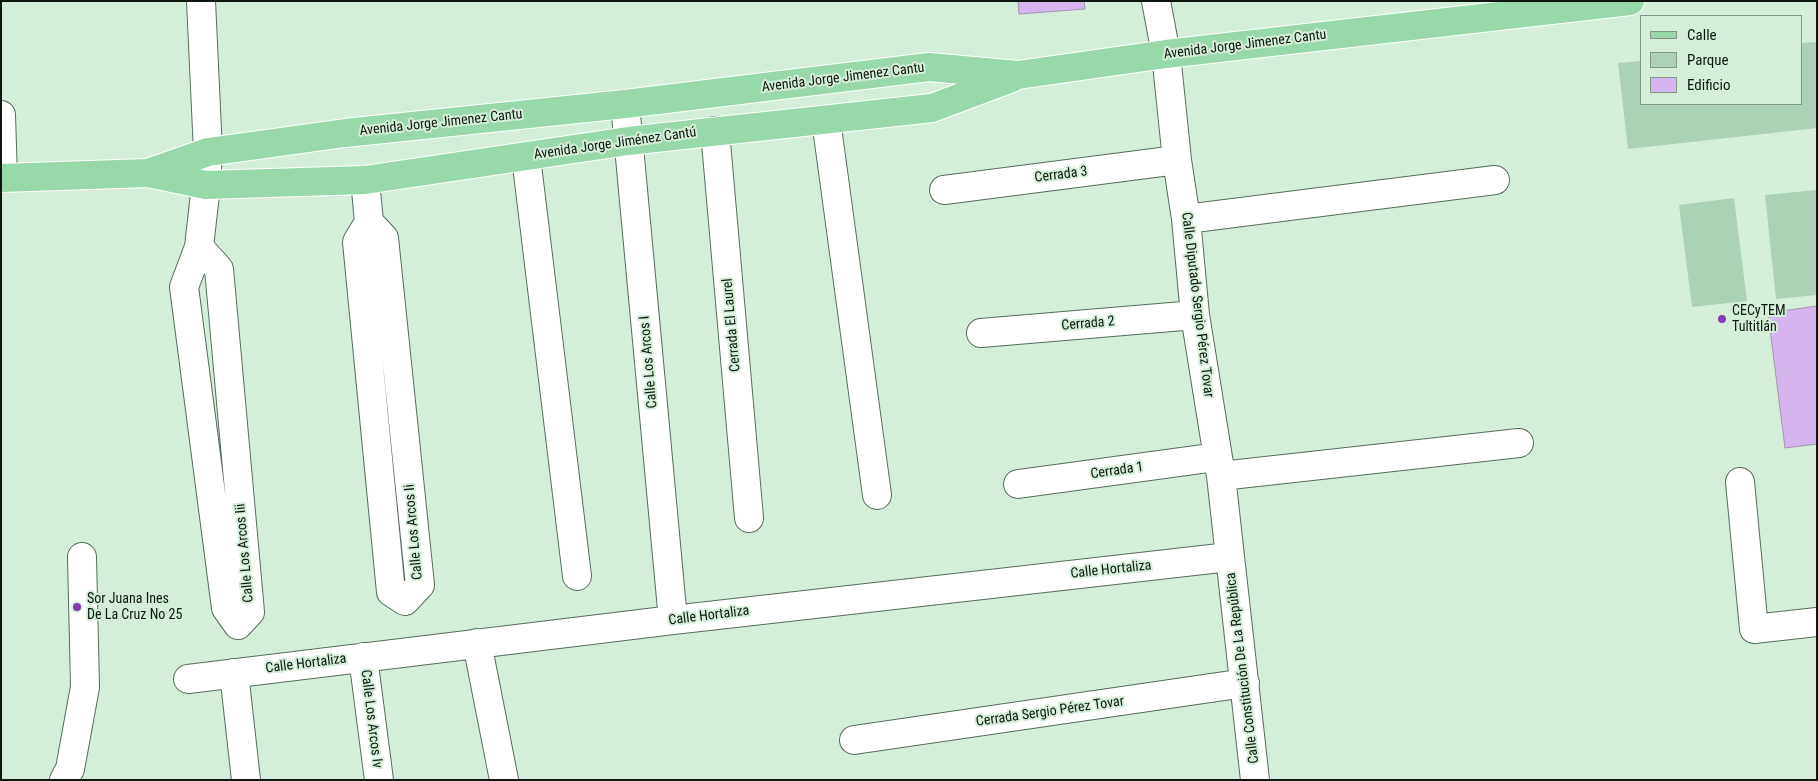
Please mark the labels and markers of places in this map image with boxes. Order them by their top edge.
place label: CECyTEM Tultitlán [1732,303,1785,336]
marker: CECyTEM Tultitlán [1716,313,1728,325]
place label: Sor Juana Ines De La Cruz No 25 [87,591,182,624]
marker: Sor Juana Ines De La Cruz No 25 [71,601,83,613]

